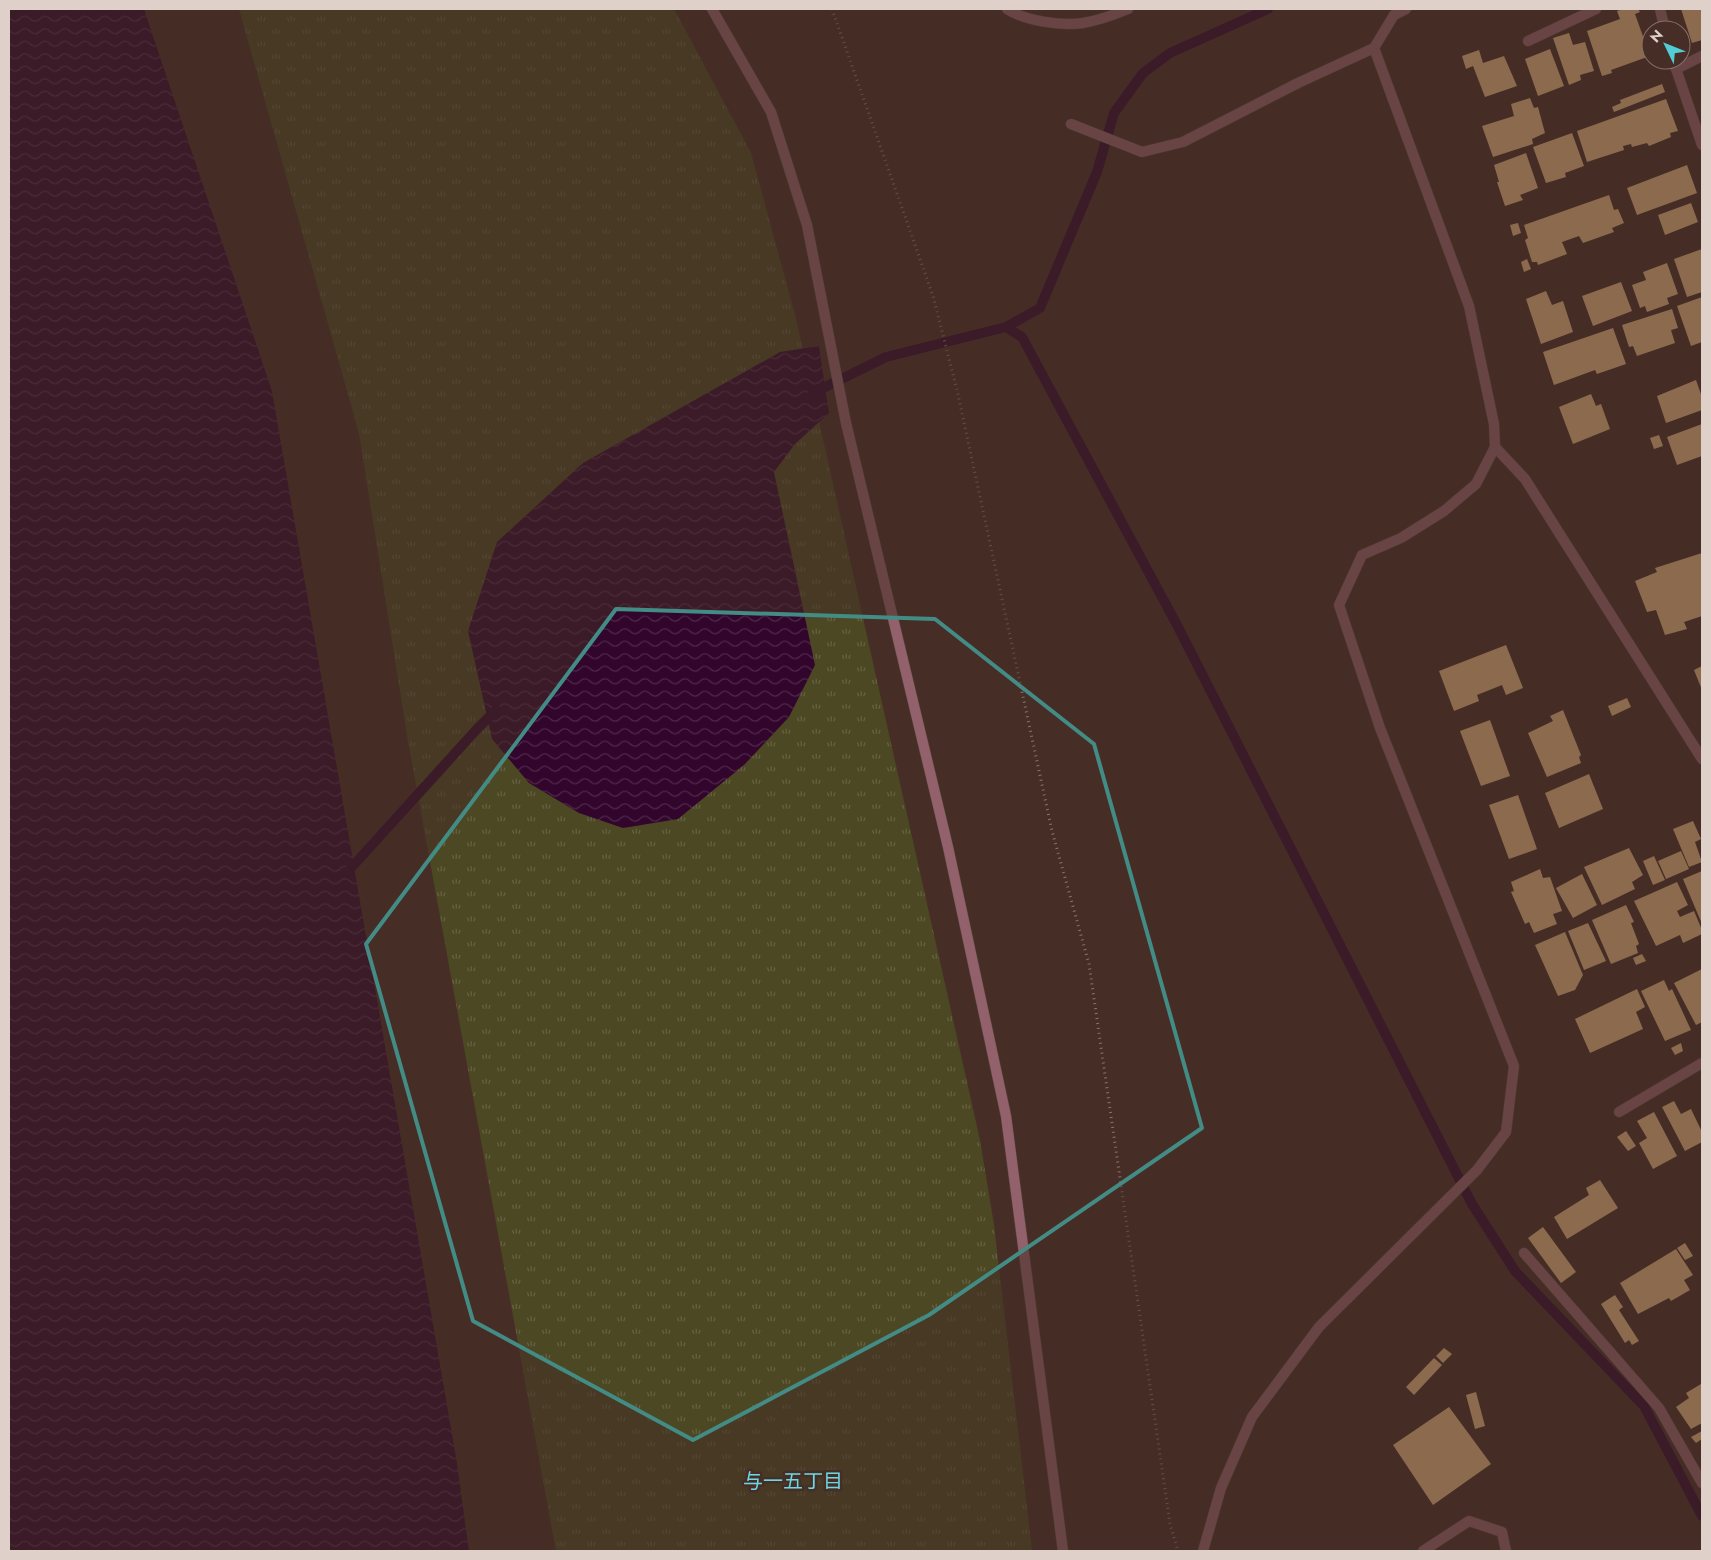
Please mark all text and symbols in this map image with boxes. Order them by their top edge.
north arrow [1641,20,1691,70]
text: N [1645,25,1668,47]
district label: 与一五丁目 [743,1467,843,1496]

